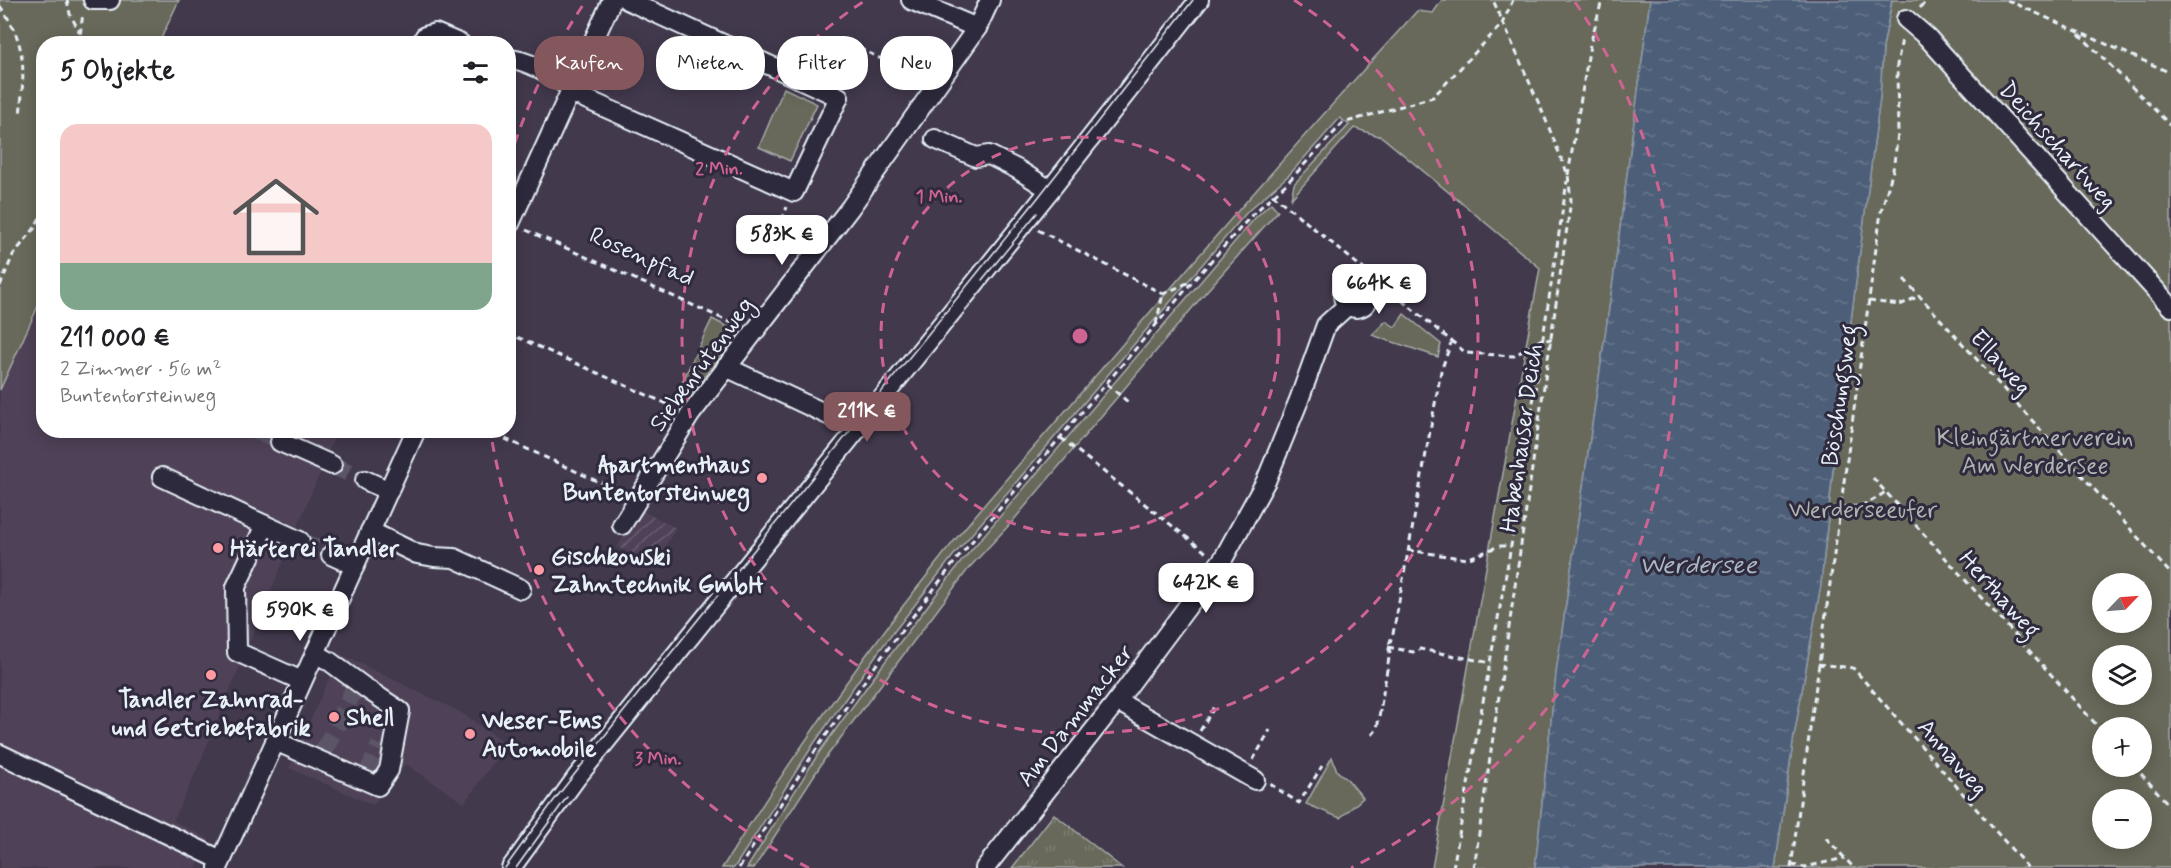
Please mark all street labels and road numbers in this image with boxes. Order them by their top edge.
street label: Deichschartweg [1991,75,2123,217]
street label: Rosenpfad [584,220,699,294]
street label: Siebenrutenweg [643,291,763,440]
street label: Böschungsweg [1815,322,1869,469]
street label: Ellaweg [1962,324,2038,402]
street label: Habenhauser Deich [1494,342,1551,534]
street label: Herthaweg [1949,544,2047,648]
street label: Am Dammacker [1011,638,1142,794]
street label: Annaweg [1910,713,1994,803]

